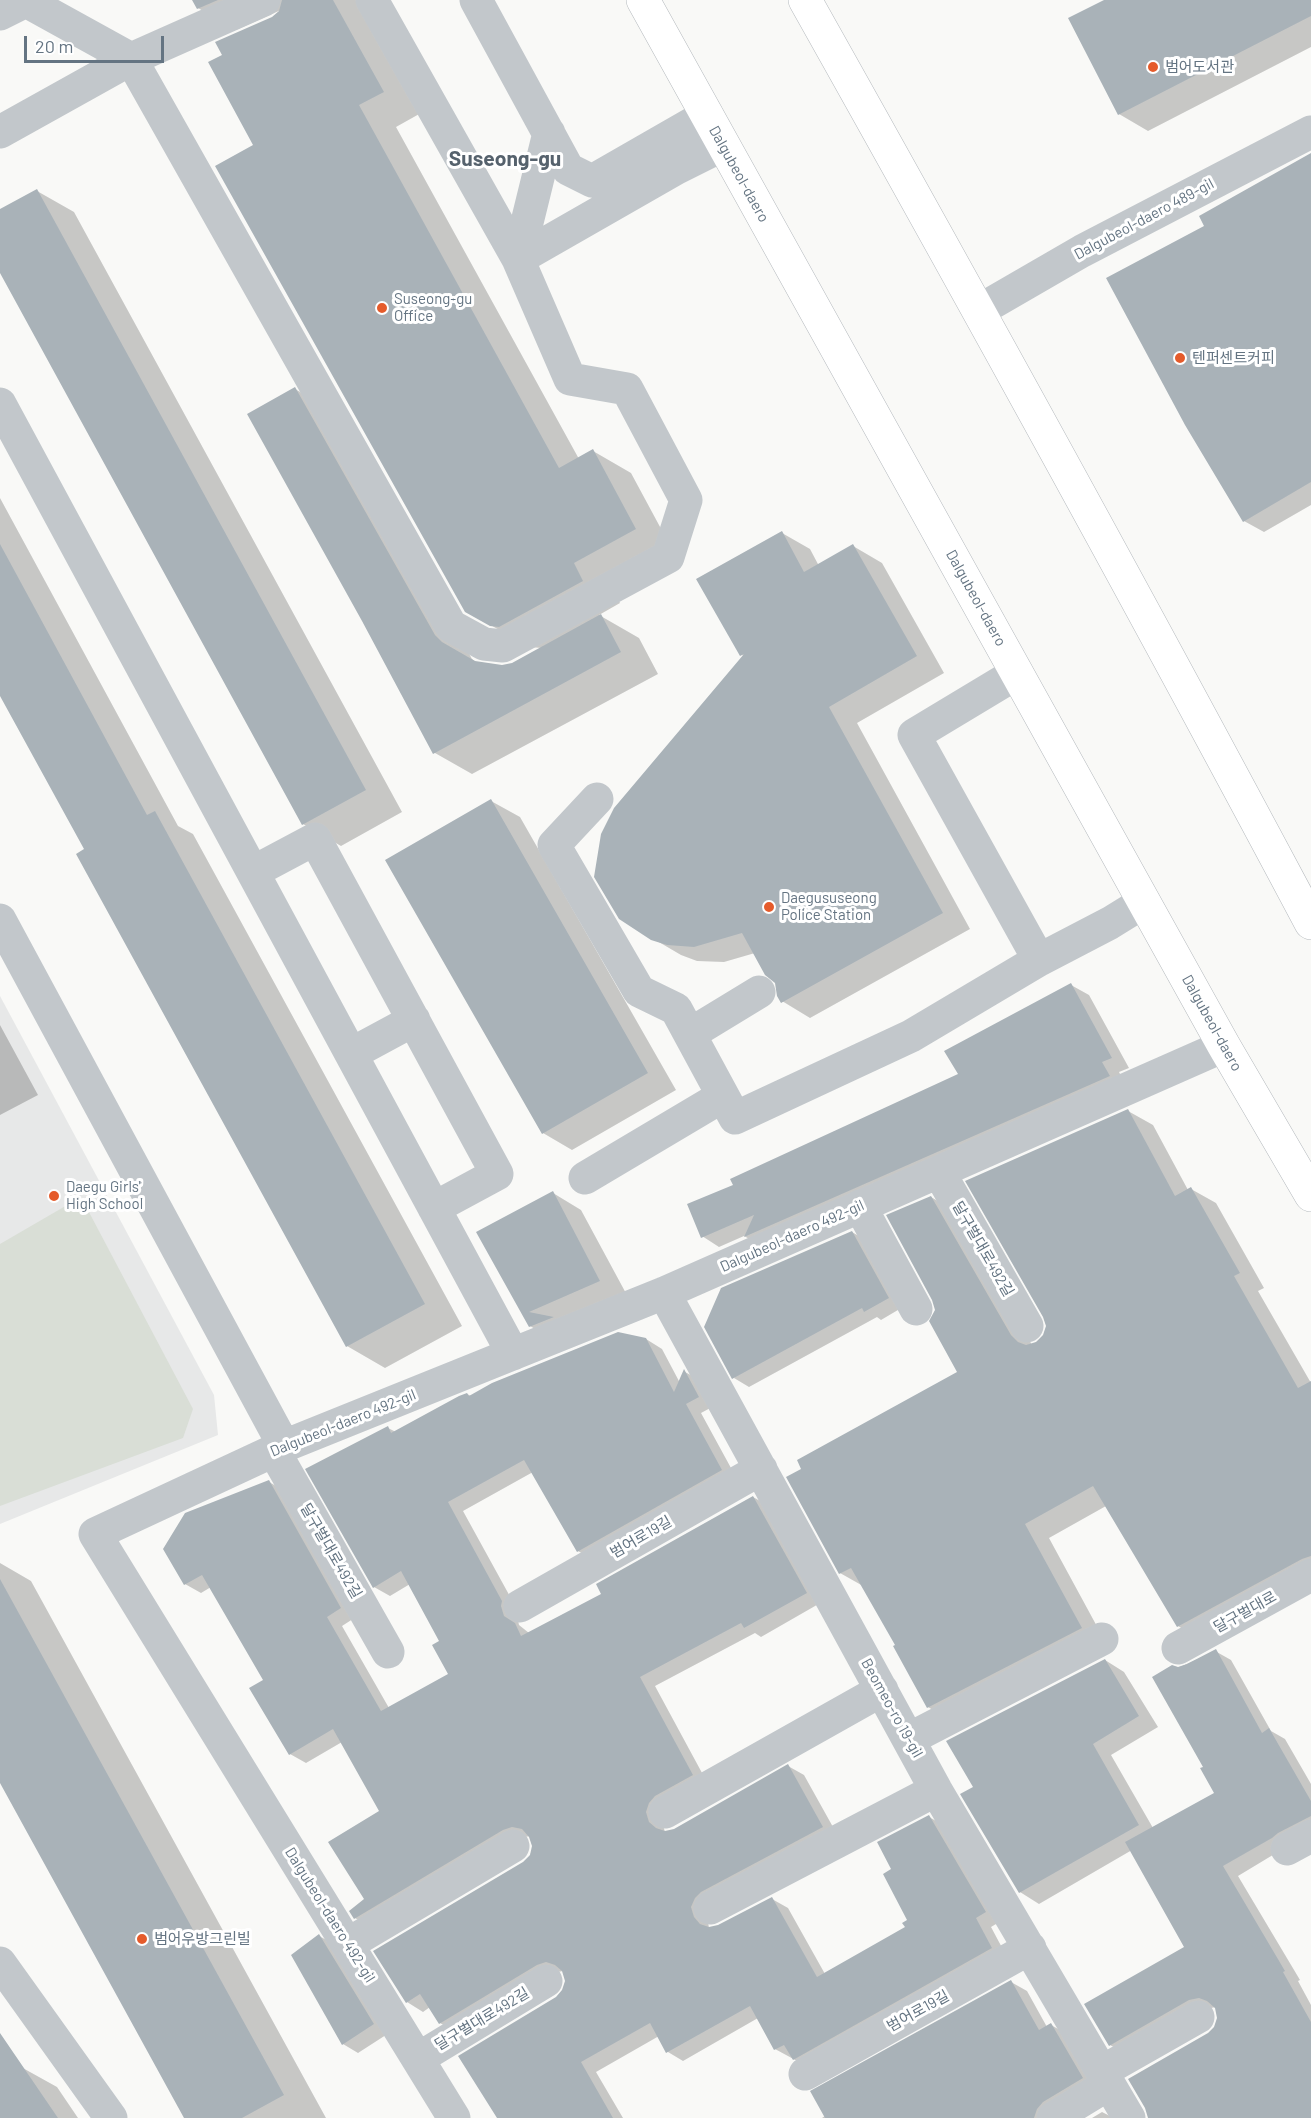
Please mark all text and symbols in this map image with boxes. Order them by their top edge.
scale bar [27,24,166,62]
text: 20 m [35,35,73,57]
place label: 범어도서관 [1165,58,1234,76]
marker: 범어도서관 [1146,60,1160,74]
street label: Dalgubeol-daero [705,123,773,225]
district label: Suseong-gu [449,146,561,172]
street label: Dalgubeol-daero 489-gil [1071,175,1217,263]
place label: Suseong-gu Office [394,290,472,325]
marker: Suseong-gu Office [375,301,389,315]
place label: 텐퍼센트커피 [1192,349,1275,367]
marker: 텐퍼센트커피 [1173,351,1187,365]
street label: Dalgubeol-daero [942,547,1010,649]
place label: Daegususeong Police Station [781,889,877,924]
marker: Daegususeong Police Station [762,900,776,914]
street label: Dalgubeol-daero [1178,972,1246,1074]
place label: Daegu Girls' High School [66,1178,143,1213]
marker: Daegu Girls' High School [47,1189,61,1203]
street label: Dalgubeol-daero 492-gil [717,1196,867,1276]
street label: 달구벌대로492길 [948,1198,1018,1300]
street label: Dalgubeol-daero 492-gil [267,1385,419,1461]
street label: 달구벌대로492길 [296,1500,366,1602]
street label: 범어로19길 [607,1512,675,1562]
street label: 달구벌대로 [1210,1587,1280,1637]
street label: Beomeo-ro 19-gil [857,1655,927,1761]
street label: Dalgubeol-daero 492-gil [281,1844,379,1986]
place label: 범어우방그린빌 [154,1930,251,1948]
marker: 범어우방그린빌 [135,1932,149,1946]
street label: 달구벌대로492길 [432,1984,532,2054]
street label: 범어로19길 [884,1987,952,2035]

